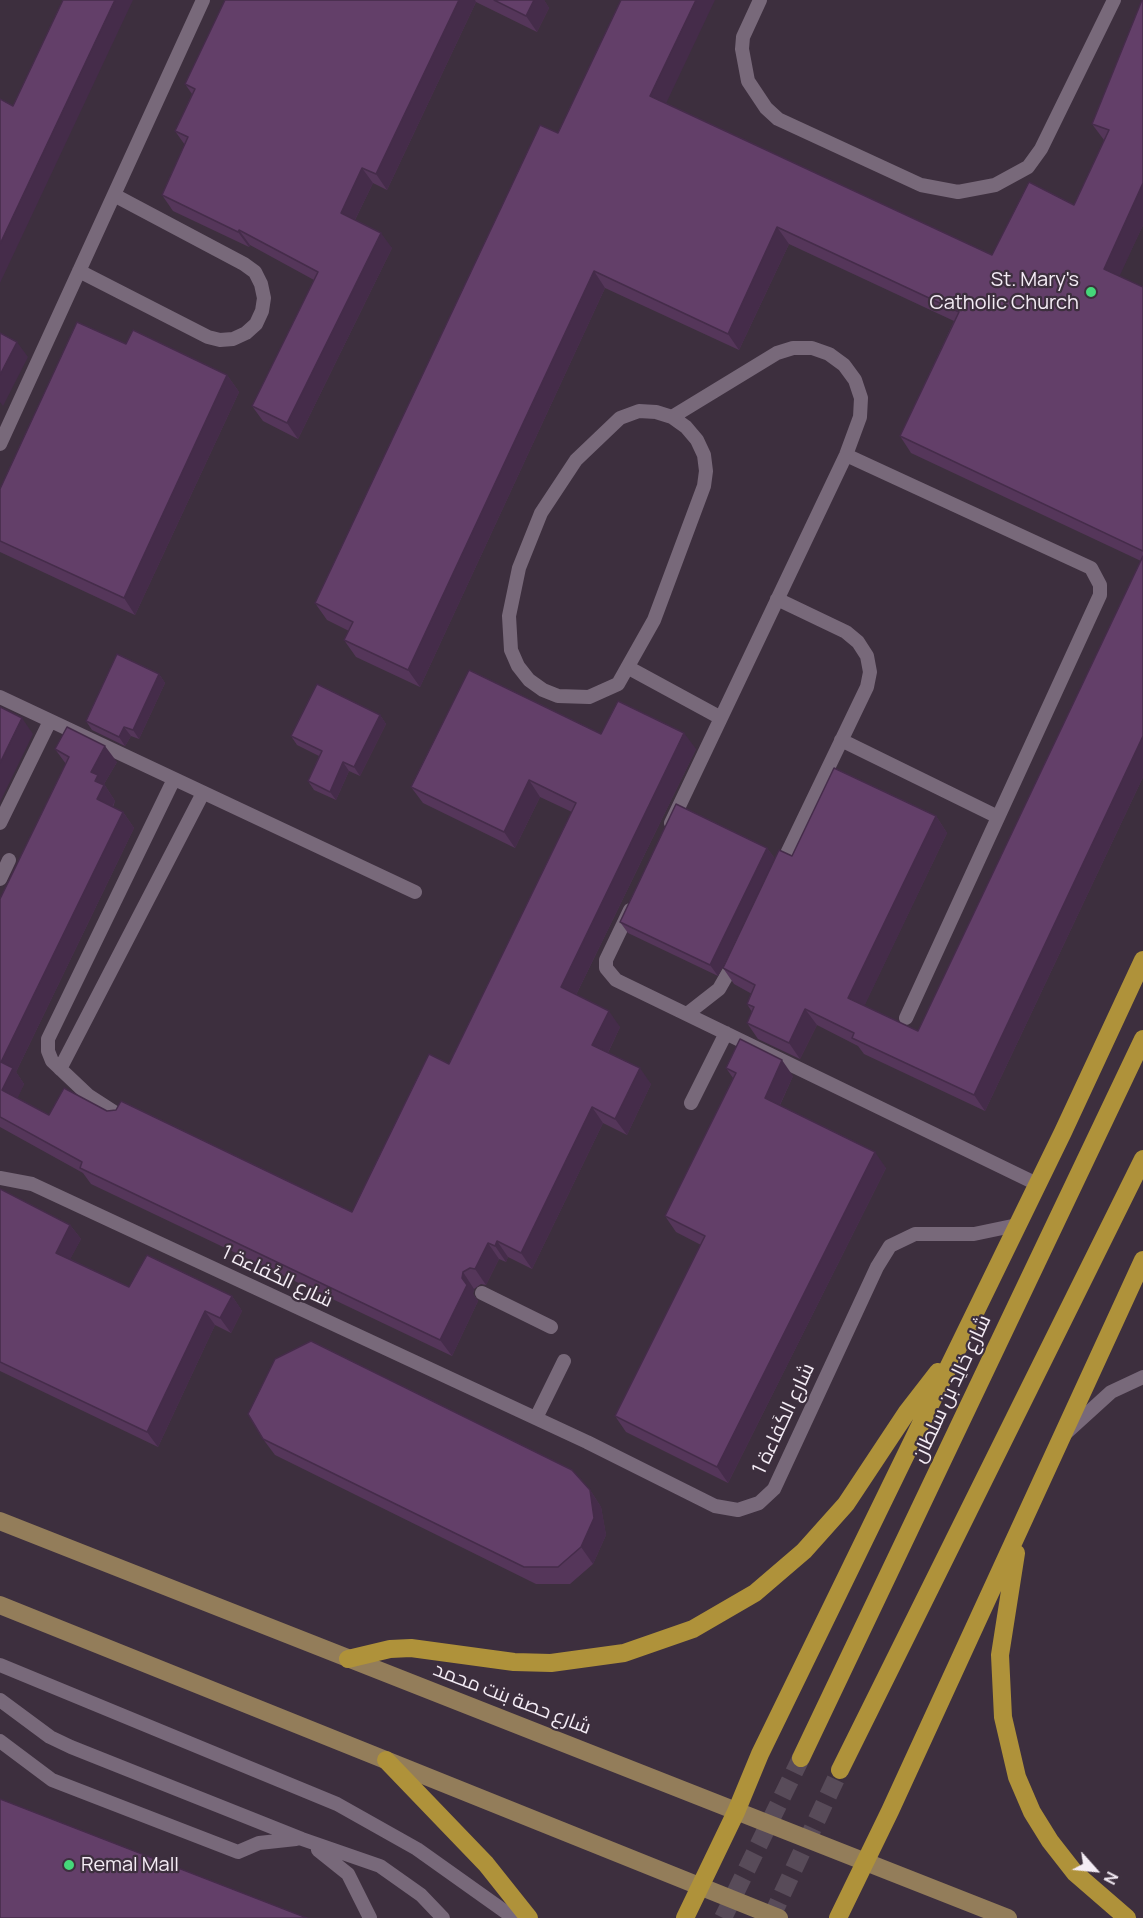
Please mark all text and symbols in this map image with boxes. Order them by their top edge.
place label: St. Mary's Catholic Church [929,268,1079,315]
marker: St. Mary's Catholic Church [1084,285,1098,299]
street label: شارع الكَفاءة 1 [218,1241,336,1313]
street label: شارع خالِد بن سلطان [907,1311,997,1467]
street label: شارع الكَفاءة 1 [748,1360,820,1478]
street label: شارع حصة بنت محمد [430,1658,594,1740]
north arrow [1065,1840,1125,1900]
place label: Remal Mall [81,1853,179,1877]
marker: Remal Mall [62,1858,76,1872]
text: N [1099,1868,1123,1888]

